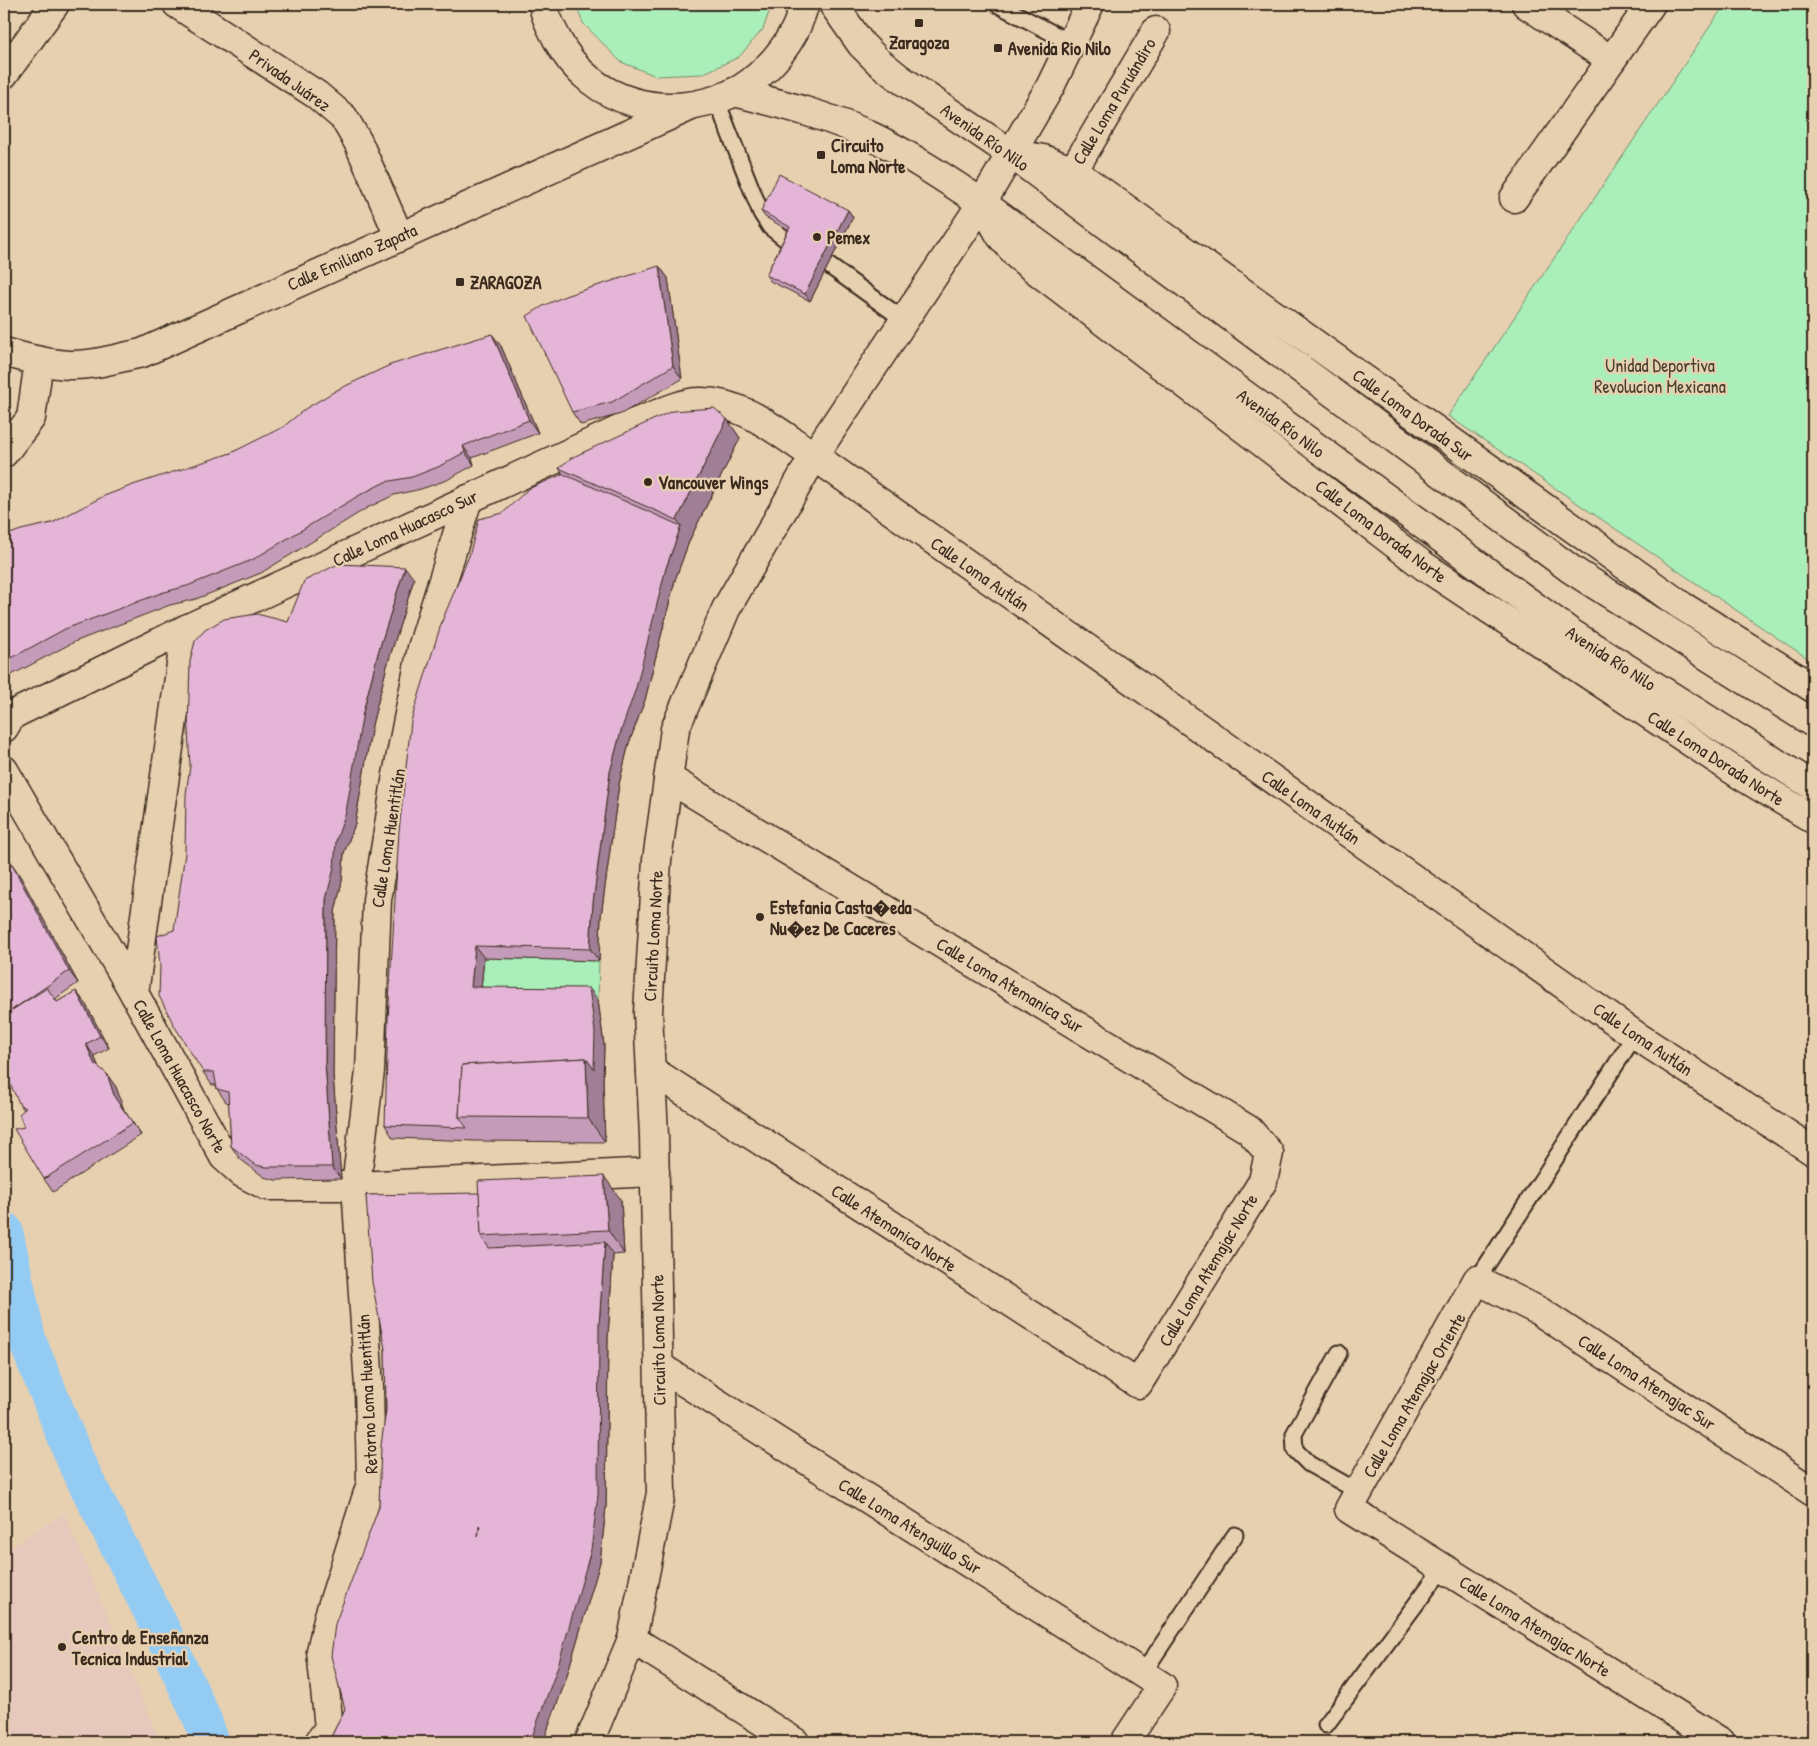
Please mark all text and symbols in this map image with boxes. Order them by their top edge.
marker: Zaragoza [913,17,925,29]
place label: Zaragoza [889,30,950,56]
street label: Calle Loma Puruándiro [1066,33,1162,169]
place label: Avenida Rio Nilo [1008,36,1112,61]
marker: Avenida Rio Nilo [992,42,1004,54]
street label: Privada Juárez [244,43,336,118]
street label: Avenida Río Nilo [936,97,1034,177]
place label: Circuito Loma Norte [831,133,906,179]
marker: Circuito Loma Norte [815,149,827,161]
street label: Calle Emiliano Zapata [283,217,421,297]
place label: Pemex [827,225,870,250]
marker: Pemex [811,231,823,243]
place label: ZARAGOZA [470,270,542,295]
marker: ZARAGOZA [454,276,466,288]
park label: Unidad Deportiva Revolucion Mexicana [1594,353,1726,399]
street label: Calle Loma Dorada Sur [1347,363,1479,467]
street label: Avenida Río Nilo [1232,383,1330,463]
place label: Vancouver Wings [658,470,768,496]
street label: Calle Loma Dorada Norte [1310,473,1452,589]
marker: Vancouver Wings [642,476,654,488]
street label: Calle Loma Huacasco Sur [328,483,482,573]
street label: Calle Loma Autlán [926,531,1034,617]
street label: Avenida Río Nilo [1561,620,1661,696]
street label: Calle Loma Dorada Norte [1643,704,1789,812]
street label: Calle Loma Autlán [1257,764,1365,850]
street label: Calle Loma Huentitlán [365,767,411,909]
street label: Circuito Loma Norte [637,870,669,1002]
place label: Estefania Casta�eda Nu�ez De Caceres [770,895,912,941]
marker: Estefania Casta�eda Nu�ez De Caceres [754,911,766,923]
street label: Calle Loma Atemanica Sur [932,931,1088,1039]
street label: Calle Loma Huacasco Norte [127,994,233,1158]
street label: Calle Loma Autlán [1588,996,1698,1082]
street label: Calle Atemanica Norte [826,1178,962,1278]
street label: Calle Loma Atemajac Norte [1152,1189,1264,1351]
street label: Circuito Loma Norte [644,1274,672,1406]
street label: Calle Loma Atemajac Oriente [1356,1308,1472,1482]
street label: Retorno Loma Huentitlán [350,1313,384,1475]
street label: Calle Loma Atemajac Sur [1573,1328,1721,1436]
street label: Calle Loma Atenguillo Sur [834,1472,986,1580]
street label: Calle Loma Atemajac Norte [1454,1569,1616,1683]
place label: Centro de Enseñanza Tecnica Industrial [71,1625,209,1671]
marker: Centro de Enseñanza Tecnica Industrial [56,1641,68,1653]

